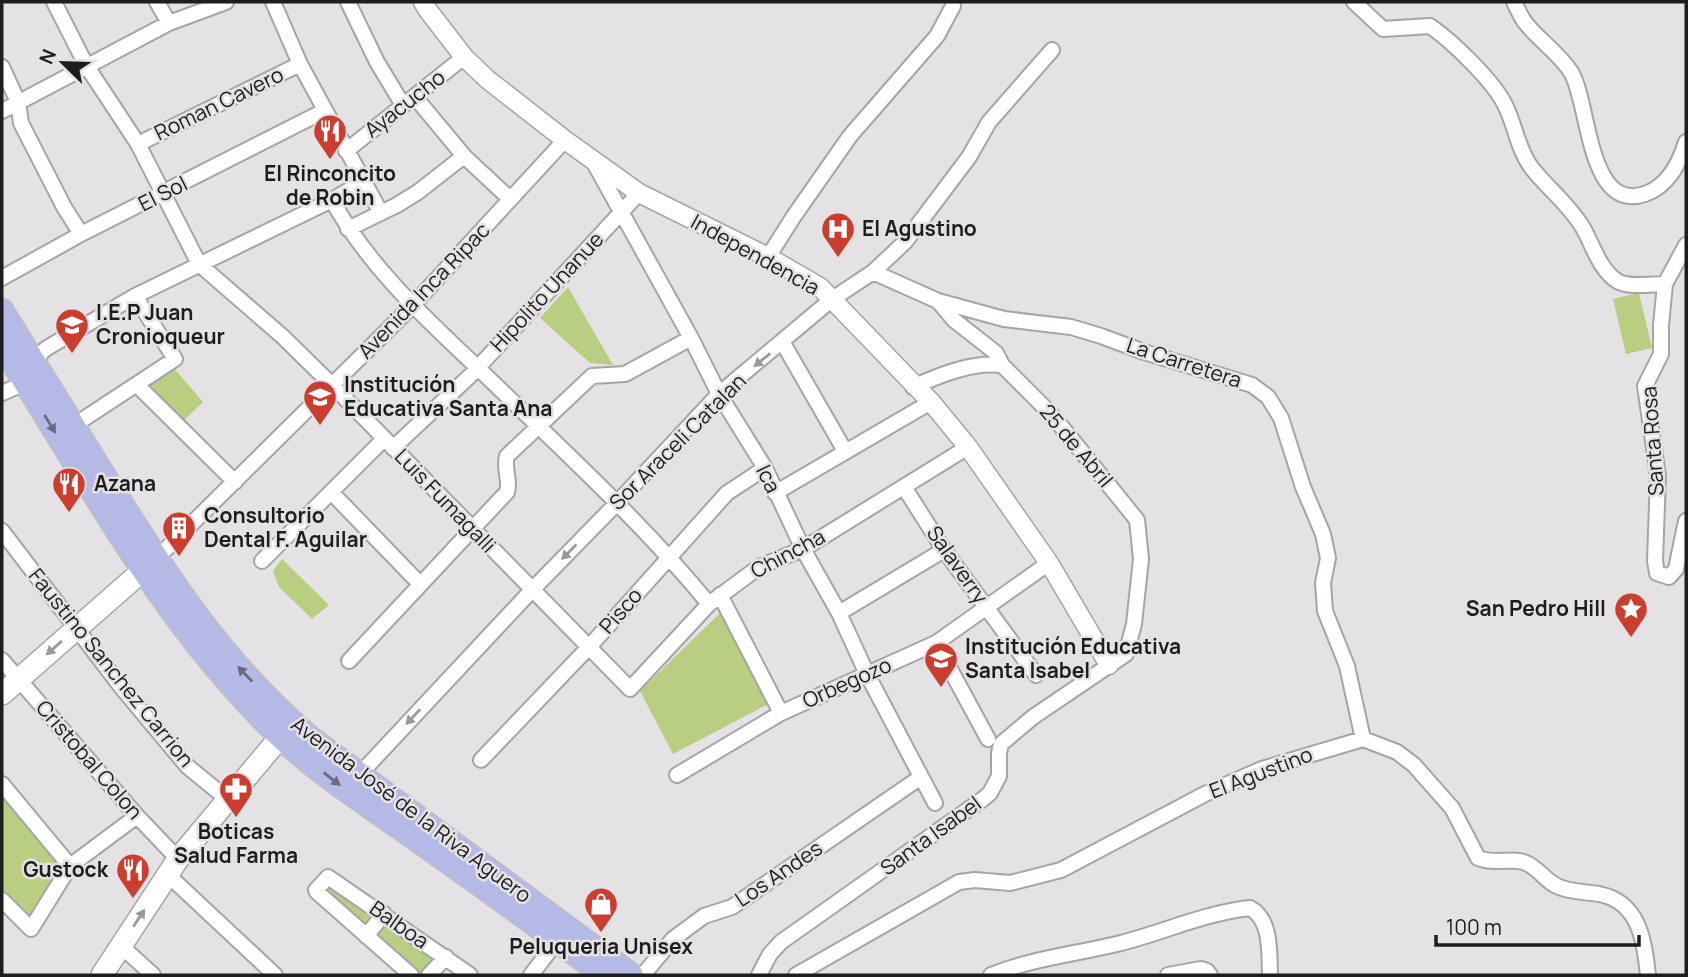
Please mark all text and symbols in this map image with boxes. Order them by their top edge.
north arrow [28,28,98,98]
text: N [33,45,62,68]
street label: Roman Cavero [149,60,288,146]
street label: Ayacucho [358,63,451,144]
restaurant icon: El Rinconcito de Robin [311,112,349,161]
place label: El Rinconcito de Robin [264,159,396,211]
street label: El Sol [133,169,192,217]
street label: Independencia [686,207,825,301]
hospital icon: El Agustino [819,210,857,259]
place label: El Agustino [862,214,977,242]
street label: Avenida Inca Ripac [351,216,496,364]
street label: Hipolito Unanue [483,225,609,357]
place label: I.E.P Juan Cronioqueur [96,298,225,350]
school or university icon: I.E.P Juan Cronioqueur [53,306,91,355]
street label: La Carretera [1123,330,1245,394]
one-way arrow [753,352,771,367]
street label: Sor Araceli Catalan [603,367,752,516]
place label: Institución Educativa Santa Ana [344,370,552,422]
school or university icon: Institución Educativa Santa Ana [301,378,339,427]
street label: Santa Rosa [1634,385,1670,497]
street label: 25 de Abril [1034,398,1120,493]
one-way arrow [44,414,57,433]
street label: Luis Fumagalli [389,442,503,558]
street label: Ica [750,460,788,497]
restaurant icon: Azana [50,465,88,514]
place label: Azana [94,469,156,497]
place label: Consultorio Dental F. Aguilar [204,501,367,553]
building icon: Consultorio Dental F. Aguilar [160,509,198,558]
street label: Salaverry [921,520,995,609]
street label: Chincha [745,522,830,584]
one-way arrow [561,543,578,560]
street label: Faustino Sanchez Carrion [23,562,201,773]
street label: Pisco [593,581,648,639]
place icon: San Pedro Hill [1612,590,1650,639]
place label: San Pedro Hill [1466,594,1606,622]
place label: Institución Educativa Santa Isabel [965,632,1181,684]
one-way arrow [46,639,63,655]
school or university icon: Institución Educativa Santa Isabel [922,640,960,689]
street label: Orbegozo [798,650,896,714]
one-way arrow [236,665,253,682]
street label: Cristobal Colon [30,694,149,825]
one-way arrow [405,708,421,725]
street label: Avenida José de la Riva Aguero [286,710,537,909]
street label: El Agustino [1205,740,1316,805]
pharmacy icon: Boticas Salud Farma [217,770,255,819]
one-way arrow [323,772,341,787]
street label: Santa Isabel [874,789,987,881]
place label: Boticas Salud Farma [174,817,298,869]
street label: Los Andes [729,834,828,913]
restaurant icon: Gustock [114,851,152,900]
place label: Gustock [23,855,109,883]
shop icon: Peluqueria Unisex [582,885,620,934]
street label: Balboa [365,894,435,955]
scale bar [1436,904,1639,948]
one-way arrow [132,908,145,927]
text: 100 m [1446,913,1502,941]
place label: Peluqueria Unisex [509,932,693,960]

